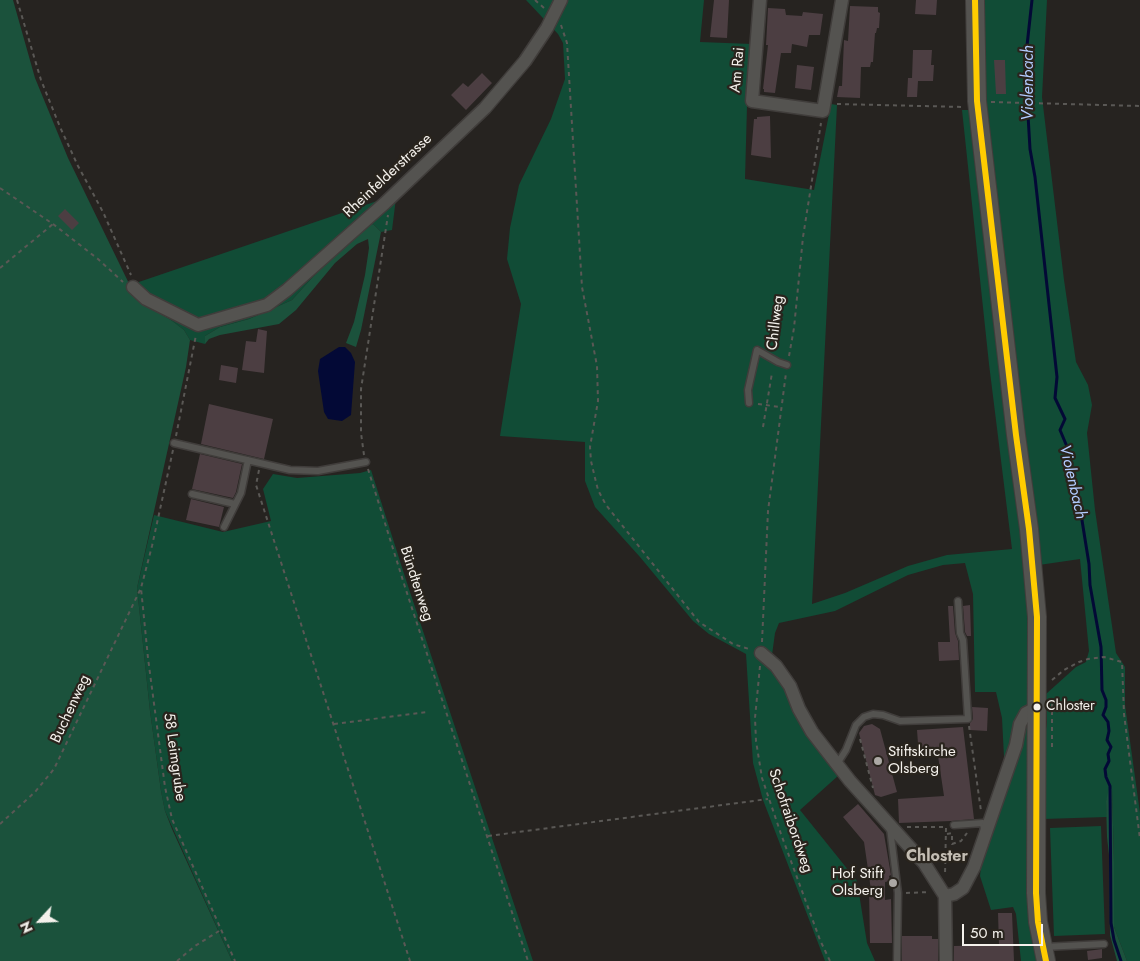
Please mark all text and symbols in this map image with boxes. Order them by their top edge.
water label: Violenbach [1019,45,1039,121]
street label: Am Rai [727,46,749,94]
street label: Rheinfelderstrasse [340,130,436,222]
street label: Chillweg [764,295,788,351]
water label: Violenbach [1054,443,1090,521]
street label: Bündtenweg [395,544,437,624]
street label: Buchenweg [47,672,95,746]
place label: Chloster [1046,699,1095,715]
marker: Chloster [1032,702,1042,712]
street label: 58 Leimgrube [159,712,189,802]
place label: Stiftskirche Olsberg [888,743,956,778]
marker: Stiftskirche Olsberg [872,755,884,767]
street label: Schofraibordweg [764,767,816,875]
district label: Chloster [906,847,968,867]
place label: Hof Stift Olsberg [832,865,883,900]
marker: Hof Stift Olsberg [887,877,899,889]
north arrow [15,896,65,946]
scale bar [965,914,1046,946]
text: N [15,918,38,937]
text: 50 m [970,922,1004,944]

